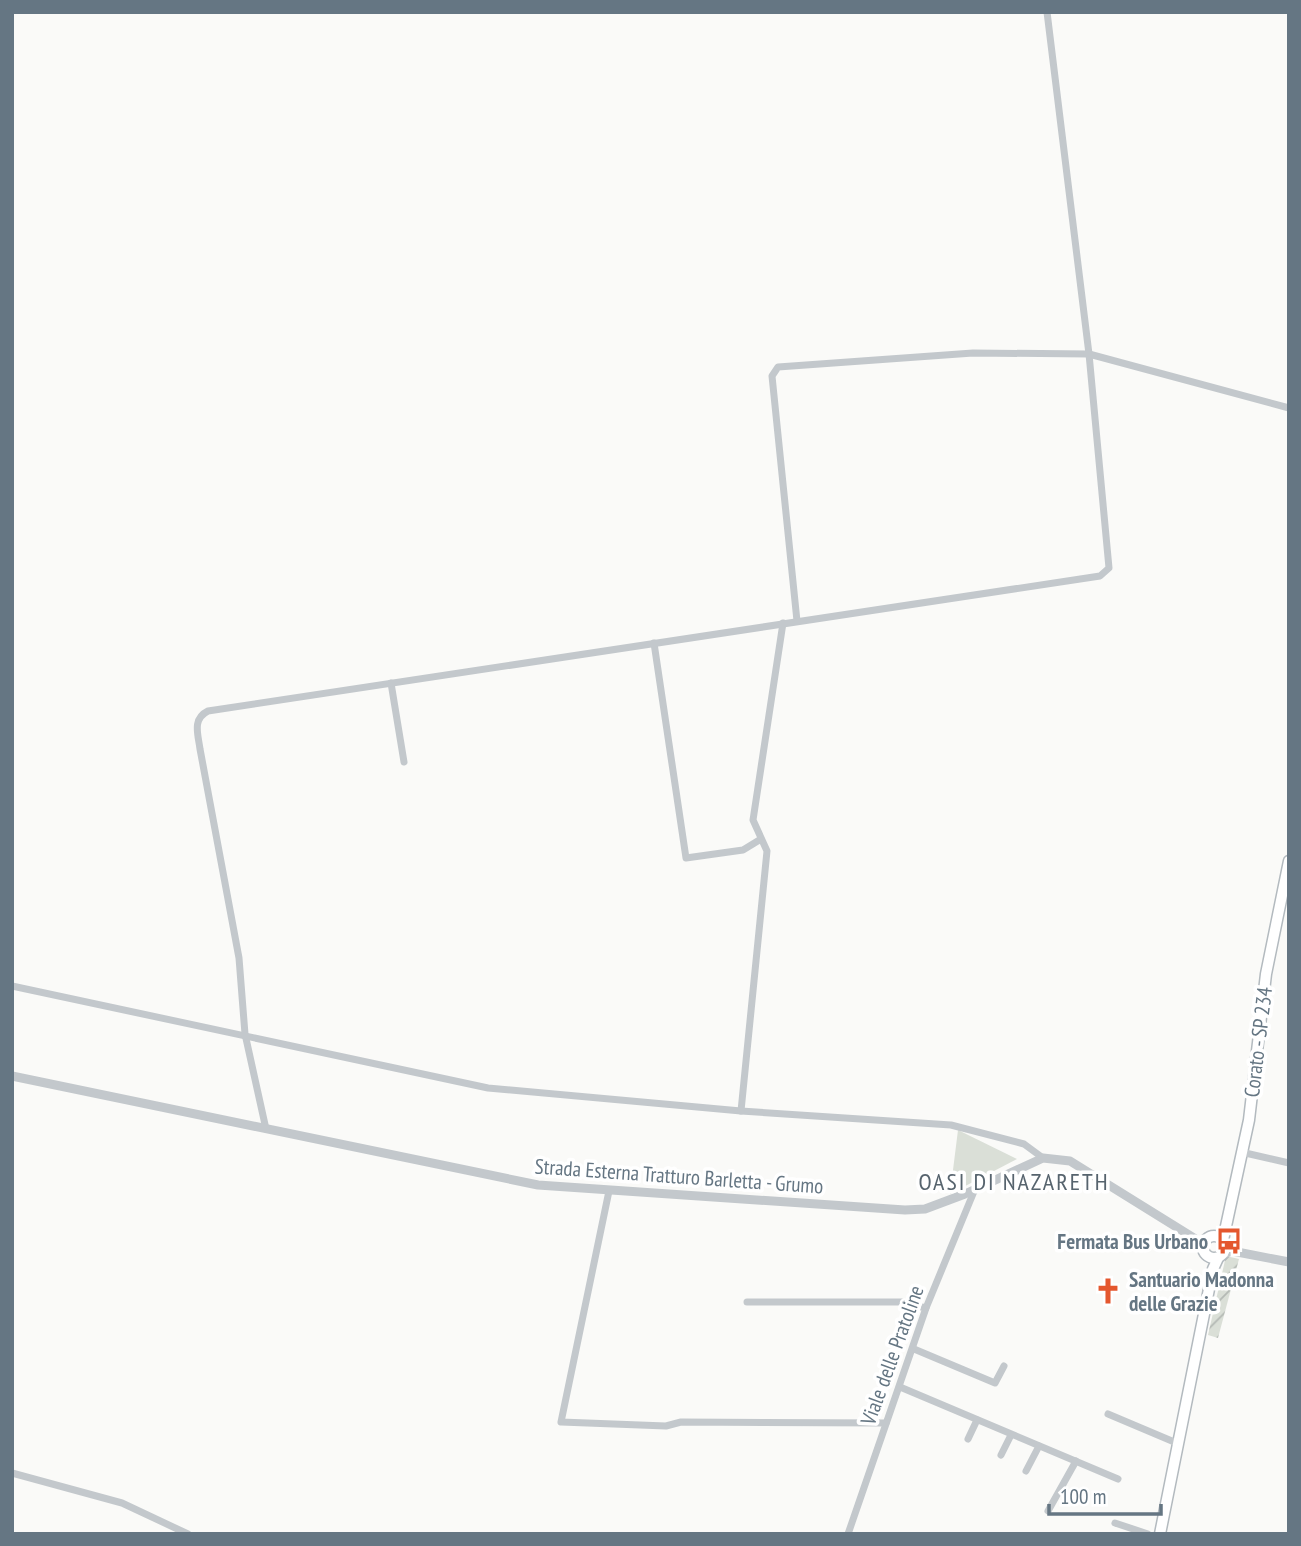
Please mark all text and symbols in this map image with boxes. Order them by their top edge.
street label: Corato - SP 234 [1238,985,1278,1099]
street label: Strada Esterna Tratturo Barletta - Grumo [534,1152,824,1200]
district label: OASI DI NAZARETH [918,1166,1110,1197]
bus stop icon: Fermata Bus Urbano [1214,1226,1244,1256]
place label: Fermata Bus Urbano [1057,1228,1208,1255]
place label: Santuario Madonna delle Grazie [1129,1266,1274,1317]
church icon: Santuario Madonna delle Grazie [1093,1276,1123,1306]
street label: Viale delle Pratoline [854,1282,930,1429]
scale bar [1049,1472,1161,1516]
text: 100 m [1060,1483,1106,1510]

